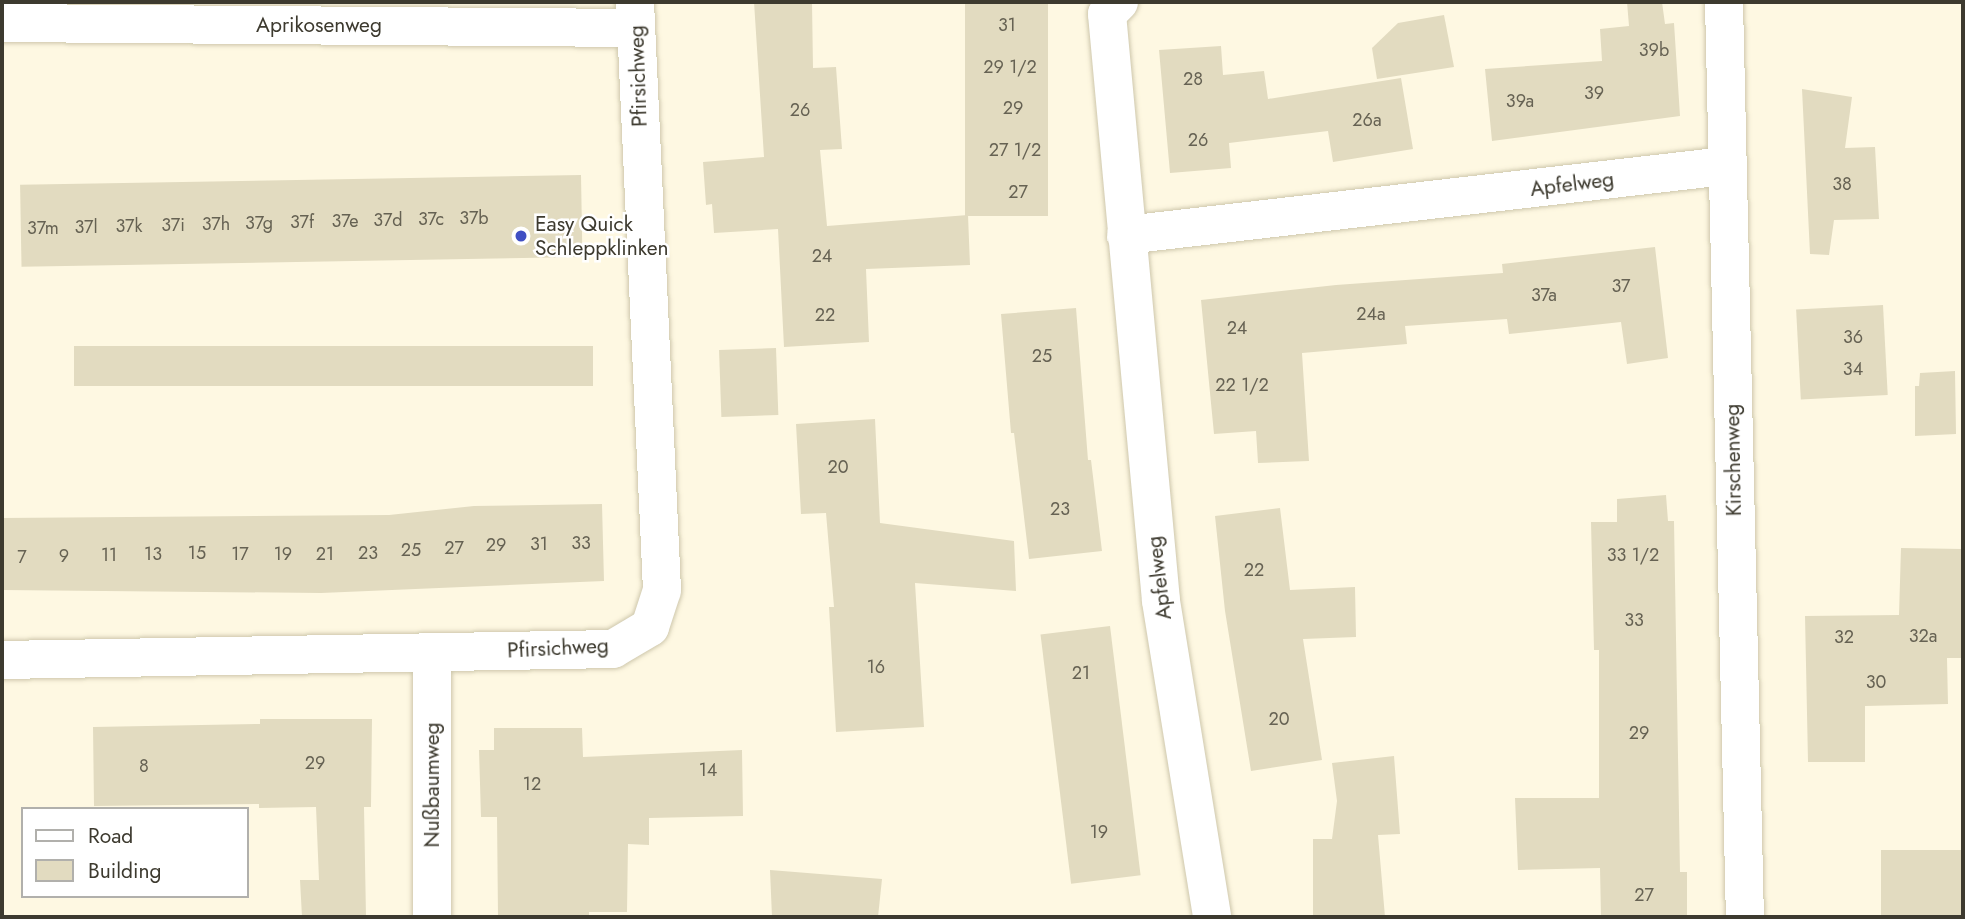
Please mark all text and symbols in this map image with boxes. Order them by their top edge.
street label: Aprikosenweg [256,12,382,38]
house number: 31 [998,14,1016,36]
street label: Pfirsichweg [624,25,652,127]
house number: 39b [1639,39,1669,61]
house number: 29 1/2 [983,56,1037,78]
house number: 28 [1183,68,1203,90]
house number: 39 [1584,82,1604,104]
house number: 39a [1506,90,1534,112]
house number: 29 [1003,97,1023,119]
house number: 26 [790,99,810,121]
house number: 26a [1352,109,1382,131]
house number: 26 [1188,129,1208,151]
house number: 27 1/2 [989,139,1041,161]
street label: Apfelweg [1529,166,1615,202]
house number: 38 [1832,173,1852,195]
house number: 27 [1008,181,1028,203]
house number: 37b [459,207,489,229]
house number: 37c [418,208,444,230]
house number: 37d [373,209,403,231]
house number: 37e [332,210,358,232]
house number: 37f [290,211,314,233]
place label: Easy Quick Schleppklinken [535,211,668,261]
house number: 37g [245,212,273,234]
house number: 37h [202,213,230,235]
house number: 37i [161,214,185,236]
house number: 37k [116,215,142,237]
house number: 37l [74,216,98,238]
house number: 37m [27,217,59,239]
marker: Easy Quick Schleppklinken [513,228,529,244]
house number: 24 [812,245,832,267]
house number: 37 [1611,275,1631,297]
house number: 37a [1531,284,1557,306]
house number: 24a [1356,303,1386,325]
house number: 22 [815,304,835,326]
house number: 24 [1227,317,1247,339]
house number: 36 [1843,326,1863,348]
house number: 25 [1032,345,1052,367]
house number: 34 [1843,358,1863,380]
house number: 22 1/2 [1215,374,1269,396]
street label: Kirschenweg [1719,404,1747,516]
house number: 20 [827,456,849,478]
house number: 23 [1050,498,1070,520]
house number: 33 [571,532,591,554]
house number: 31 [530,533,548,555]
house number: 29 [486,534,506,556]
street label: Apfelweg [1141,535,1177,621]
house number: 27 [444,537,464,559]
house number: 25 [401,539,421,561]
house number: 15 [188,542,206,564]
house number: 23 [358,542,378,564]
house number: 13 [144,543,162,565]
house number: 17 [231,543,249,565]
house number: 19 [274,543,292,565]
house number: 21 [316,543,334,565]
house number: 11 [101,544,117,566]
house number: 33 1/2 [1607,544,1659,566]
house number: 9 [59,545,69,567]
house number: 7 [17,546,27,568]
house number: 22 [1244,559,1264,581]
house number: 33 [1624,609,1644,631]
house number: 32a [1909,625,1937,647]
house number: 32 [1834,626,1854,648]
street label: Pfirsichweg [507,633,609,663]
house number: 16 [867,656,885,678]
house number: 21 [1072,662,1090,684]
house number: 30 [1866,671,1886,693]
house number: 20 [1268,708,1290,730]
street label: Nußbaumweg [419,722,445,848]
house number: 29 [1629,722,1649,744]
house number: 29 [305,752,325,774]
house number: 8 [139,755,149,777]
house number: 14 [699,759,717,781]
house number: 12 [523,773,541,795]
legend [21,807,248,898]
text: Road [88,821,133,851]
house number: 19 [1090,821,1108,843]
text: Building [88,856,161,886]
house number: 27 [1634,884,1654,906]

